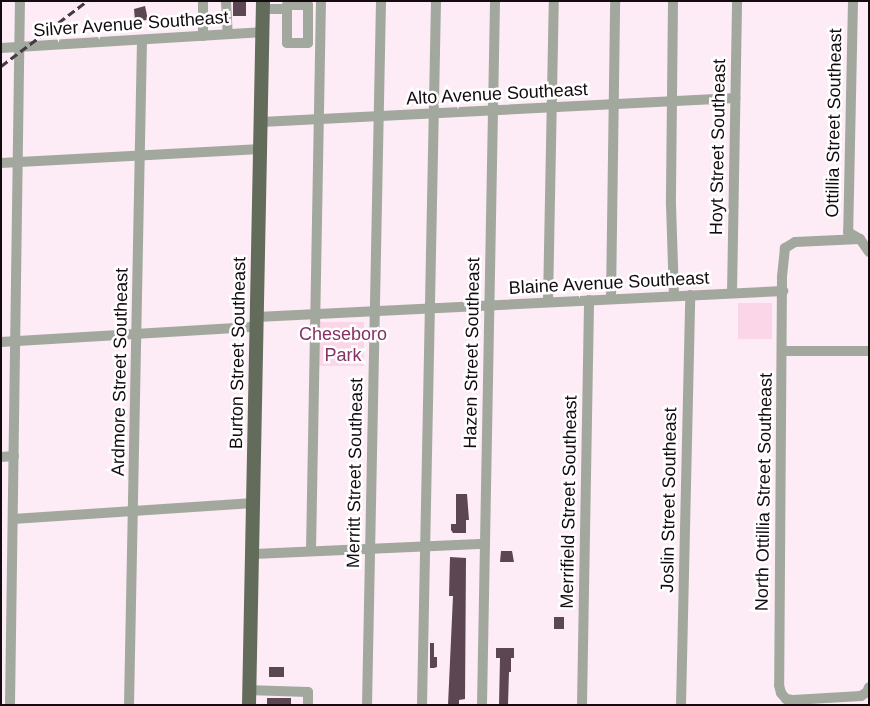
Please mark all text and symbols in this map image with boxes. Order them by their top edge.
street label: Silver Avenue Southeast [32,6,230,42]
street label: Ottillia Street Southeast [822,28,846,218]
street label: Hoyt Street Southeast [706,59,730,235]
street label: Alto Avenue Southeast [405,78,589,110]
street label: Burton Street Southeast [226,257,250,449]
street label: Hazen Street Southeast [460,257,484,449]
street label: Blaine Avenue Southeast [508,267,710,299]
street label: Ardmore Street Southeast [107,268,133,476]
park label: Cheseboro Park [299,324,387,366]
street label: North Ottillia Street Southeast [751,373,777,611]
street label: Merritt Street Southeast [343,378,367,568]
street label: Merrifield Street Southeast [556,395,582,609]
street label: Joslin Street Southeast [657,407,681,593]

